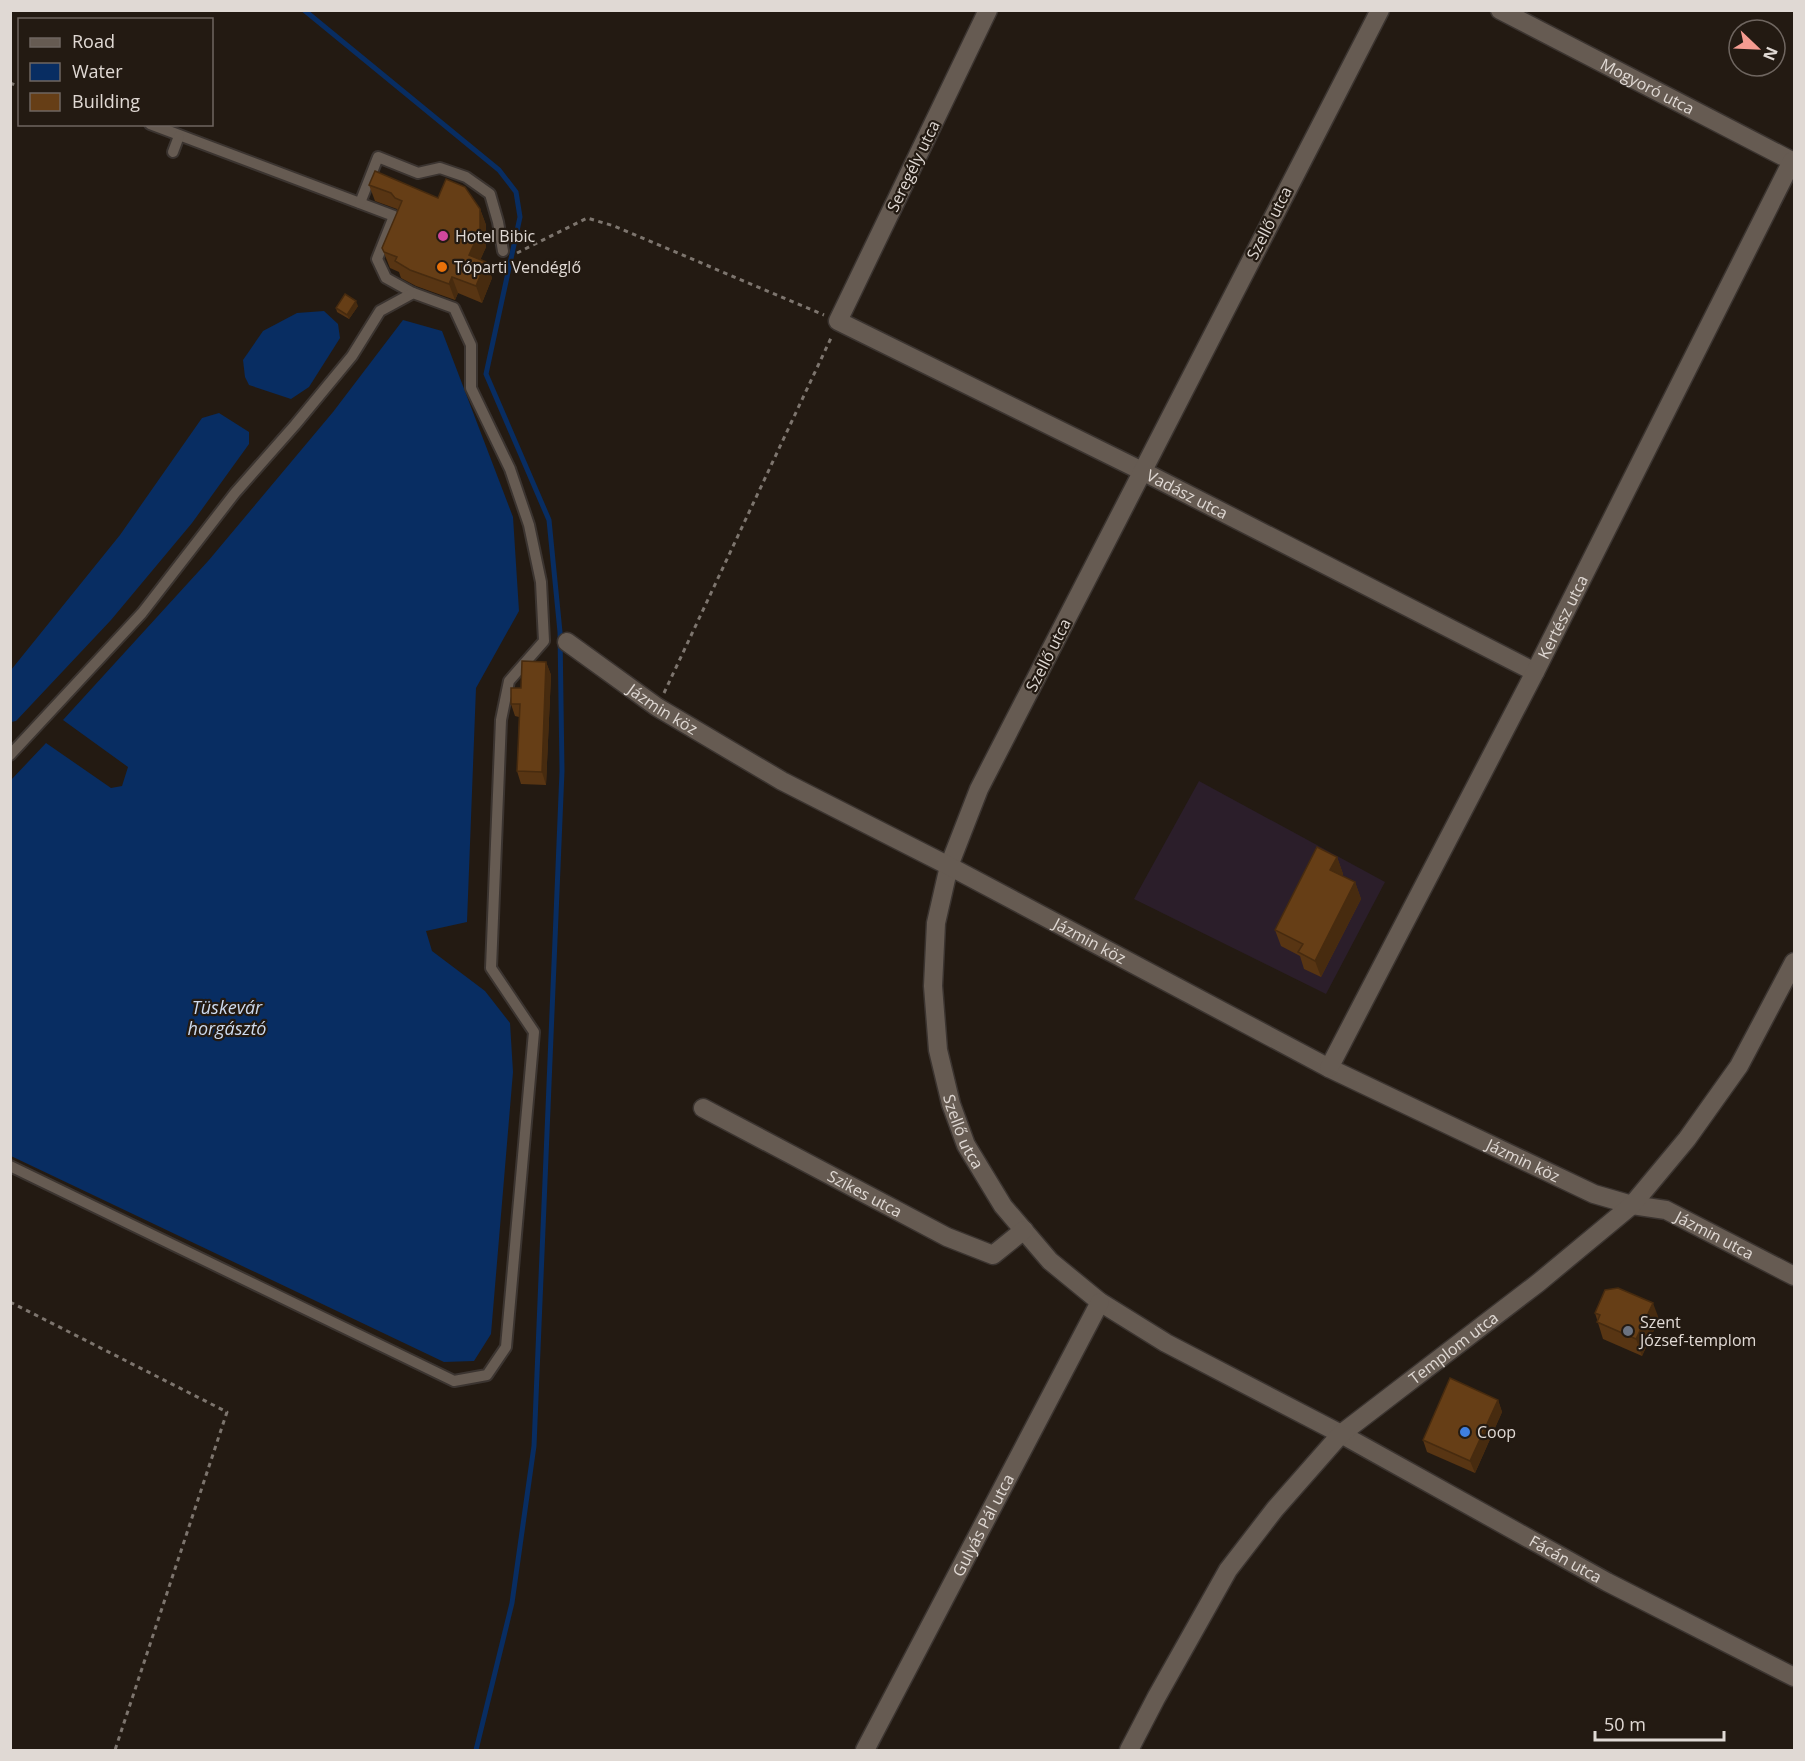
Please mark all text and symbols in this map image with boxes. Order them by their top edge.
legend [18,18,213,126]
north arrow [1727,18,1787,78]
text: Road [72,29,115,53]
text: N [1758,44,1783,64]
street label: Mogyoró utca [1597,53,1698,120]
text: Water [72,59,123,83]
text: Building [72,89,140,113]
street label: Seregély utca [881,117,945,215]
street label: Szellő utca [1241,183,1297,263]
place label: Hotel Bibic [455,225,536,247]
marker: Hotel Bibic [436,229,450,243]
place label: Tóparti Vendéglő [454,256,581,278]
marker: Tóparti Vendéglő [435,260,449,274]
street label: Vadász utca [1143,464,1232,524]
street label: Kertész utca [1532,571,1593,663]
street label: Szellő utca [1020,615,1076,695]
street label: Jázmin köz [622,677,702,740]
street label: Jázmin köz [1048,912,1130,969]
water label: Tüskevár horgásztó [188,995,266,1040]
street label: Szellő utca [938,1092,989,1173]
street label: Jázmin köz [1481,1133,1564,1187]
street label: Szikes utca [824,1165,906,1222]
street label: Jázmin utca [1670,1205,1758,1264]
street label: Templom utca [1404,1307,1503,1389]
place label: Szent József-templom [1638,1311,1756,1351]
marker: Szent József-templom [1621,1324,1635,1338]
place label: Coop [1477,1421,1516,1443]
marker: Coop [1458,1425,1472,1439]
street label: Gulyás Pál utca [947,1470,1019,1580]
street label: Fácán utca [1525,1530,1606,1588]
scale bar [1595,1704,1724,1742]
text: 50 m [1604,1712,1646,1736]

